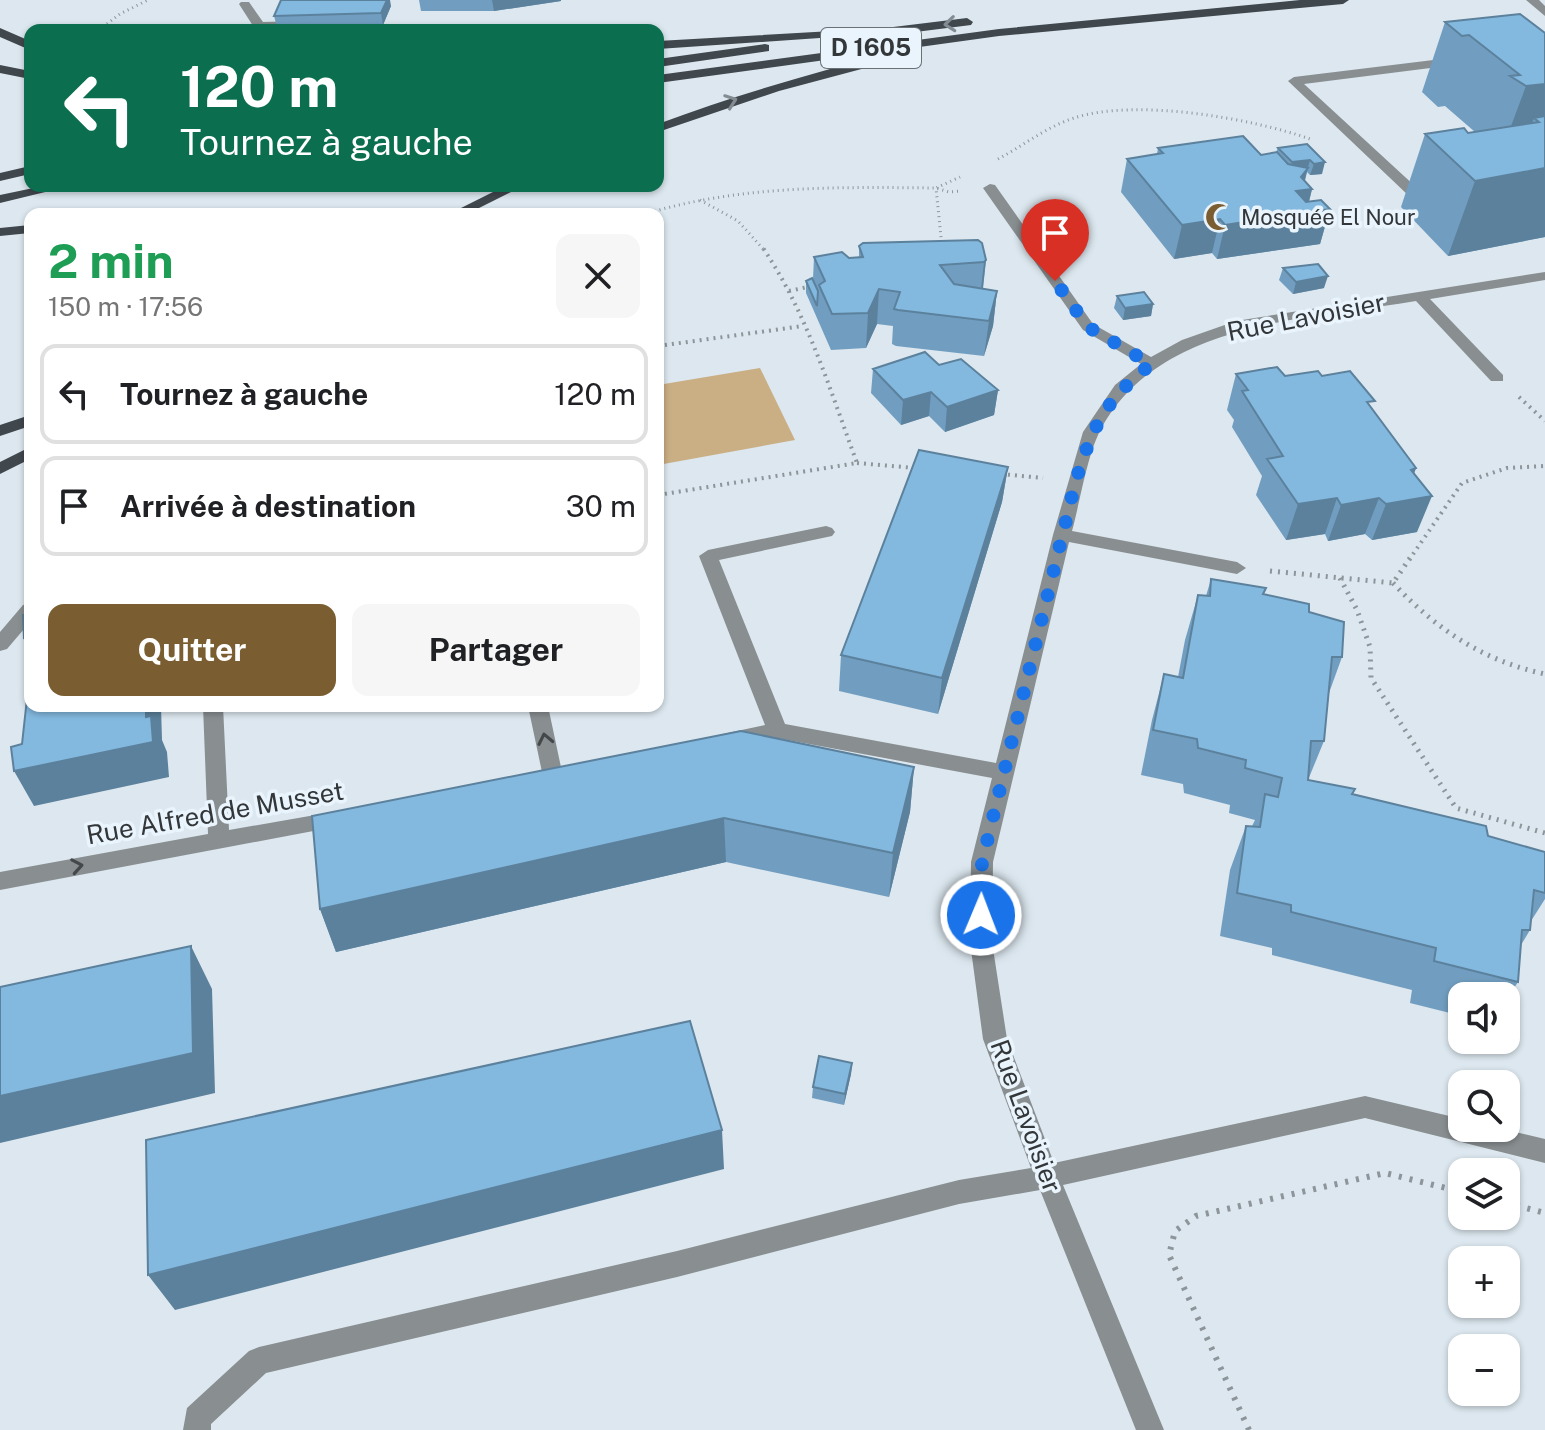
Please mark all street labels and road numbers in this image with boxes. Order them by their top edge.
road number: D 1605 [821,28,921,68]
street label: Rue Lavoisier [1224,286,1388,347]
street label: Rue Alfred de Musset [84,775,346,850]
street label: Rue Lavoisier [984,1035,1068,1196]

